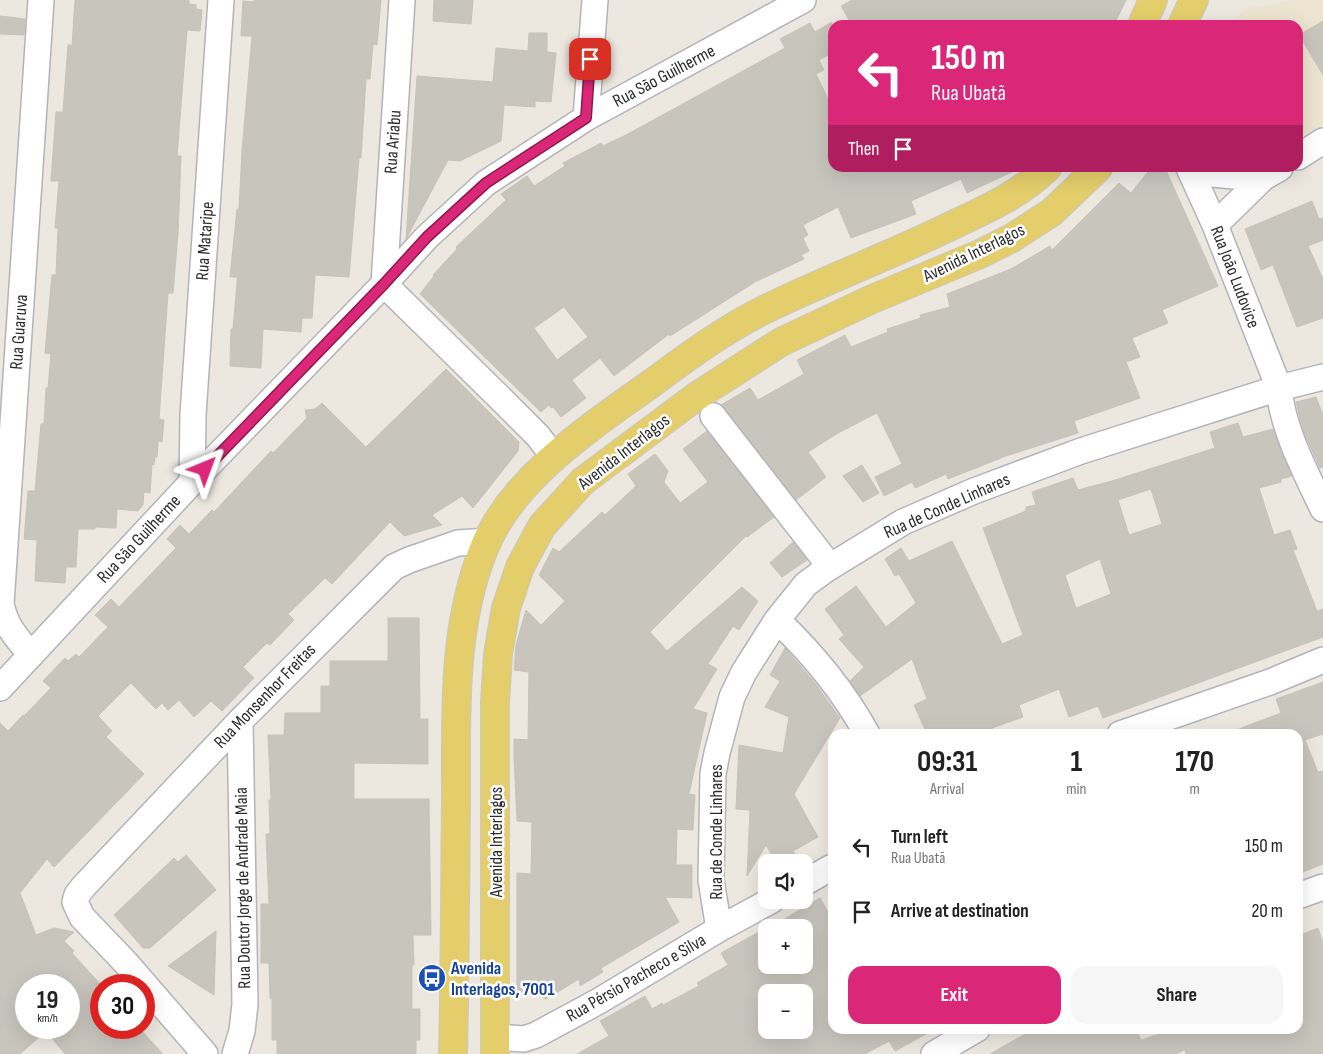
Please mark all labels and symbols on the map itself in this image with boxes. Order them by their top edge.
pin [569,38,611,80]
street label: Rua São Guilherme [609,40,719,112]
street label: Rua Ariabu [380,109,406,175]
street label: Rua Mataripe [192,201,218,281]
street label: Avenida Interlagos [919,219,1028,287]
street label: Rua João Ludovice [1206,223,1264,331]
street label: Rua Guaruva [6,294,32,370]
street label: Avenida Interlagos [573,410,674,495]
position arrow [178,442,230,494]
street label: Rua de Conde Linhares [881,469,1013,543]
street label: Rua São Guilherme [93,491,185,587]
street label: Rua Monsenhor Freitas [210,639,320,753]
street label: Rua de Conde Linhares [706,764,727,900]
street label: Rua Doutor Jorge de Andrade Maia [231,787,255,989]
street label: Avenida Interlagos [486,787,507,898]
street label: Rua Pérsio Pacheco e Silva [563,929,710,1026]
place label: Avenida Interlagos, 7001 [450,958,554,1000]
bus stop icon: Avenida Interlagos, 7001 [417,963,447,993]
speed limit sign: 30 [90,974,155,1039]

